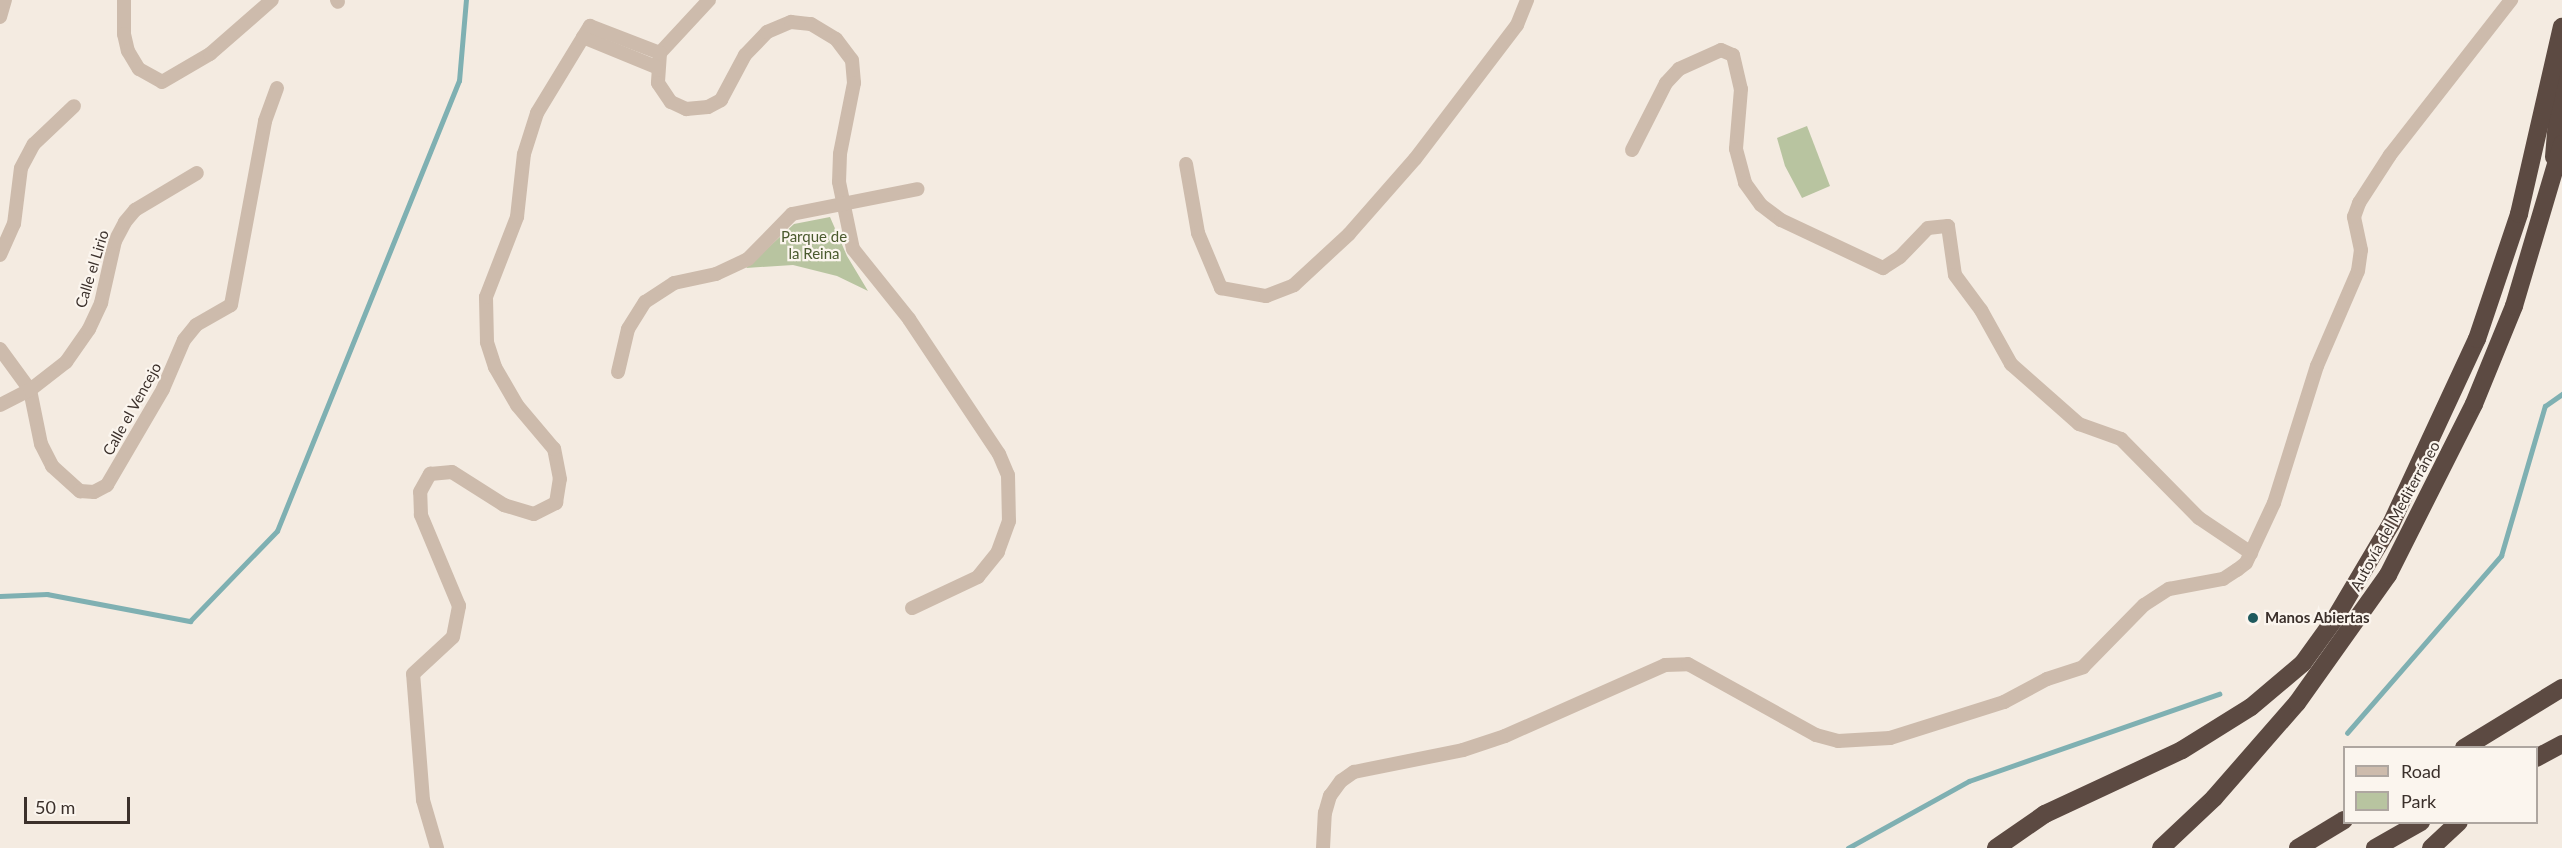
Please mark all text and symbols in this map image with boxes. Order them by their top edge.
park label: Parque de la Reina [781,227,847,262]
street label: Calle el Lirio [72,228,112,310]
street label: Calle el Vencejo [99,359,165,459]
street label: Autovía del Mediterráneo [2346,438,2444,594]
place label: Manos Abiertas [2265,609,2370,627]
marker: Manos Abiertas [2246,611,2260,625]
legend [2343,746,2538,824]
text: Road [2401,760,2441,782]
scale bar [27,785,134,823]
text: Park [2401,790,2436,812]
text: 50 m [35,796,75,818]

